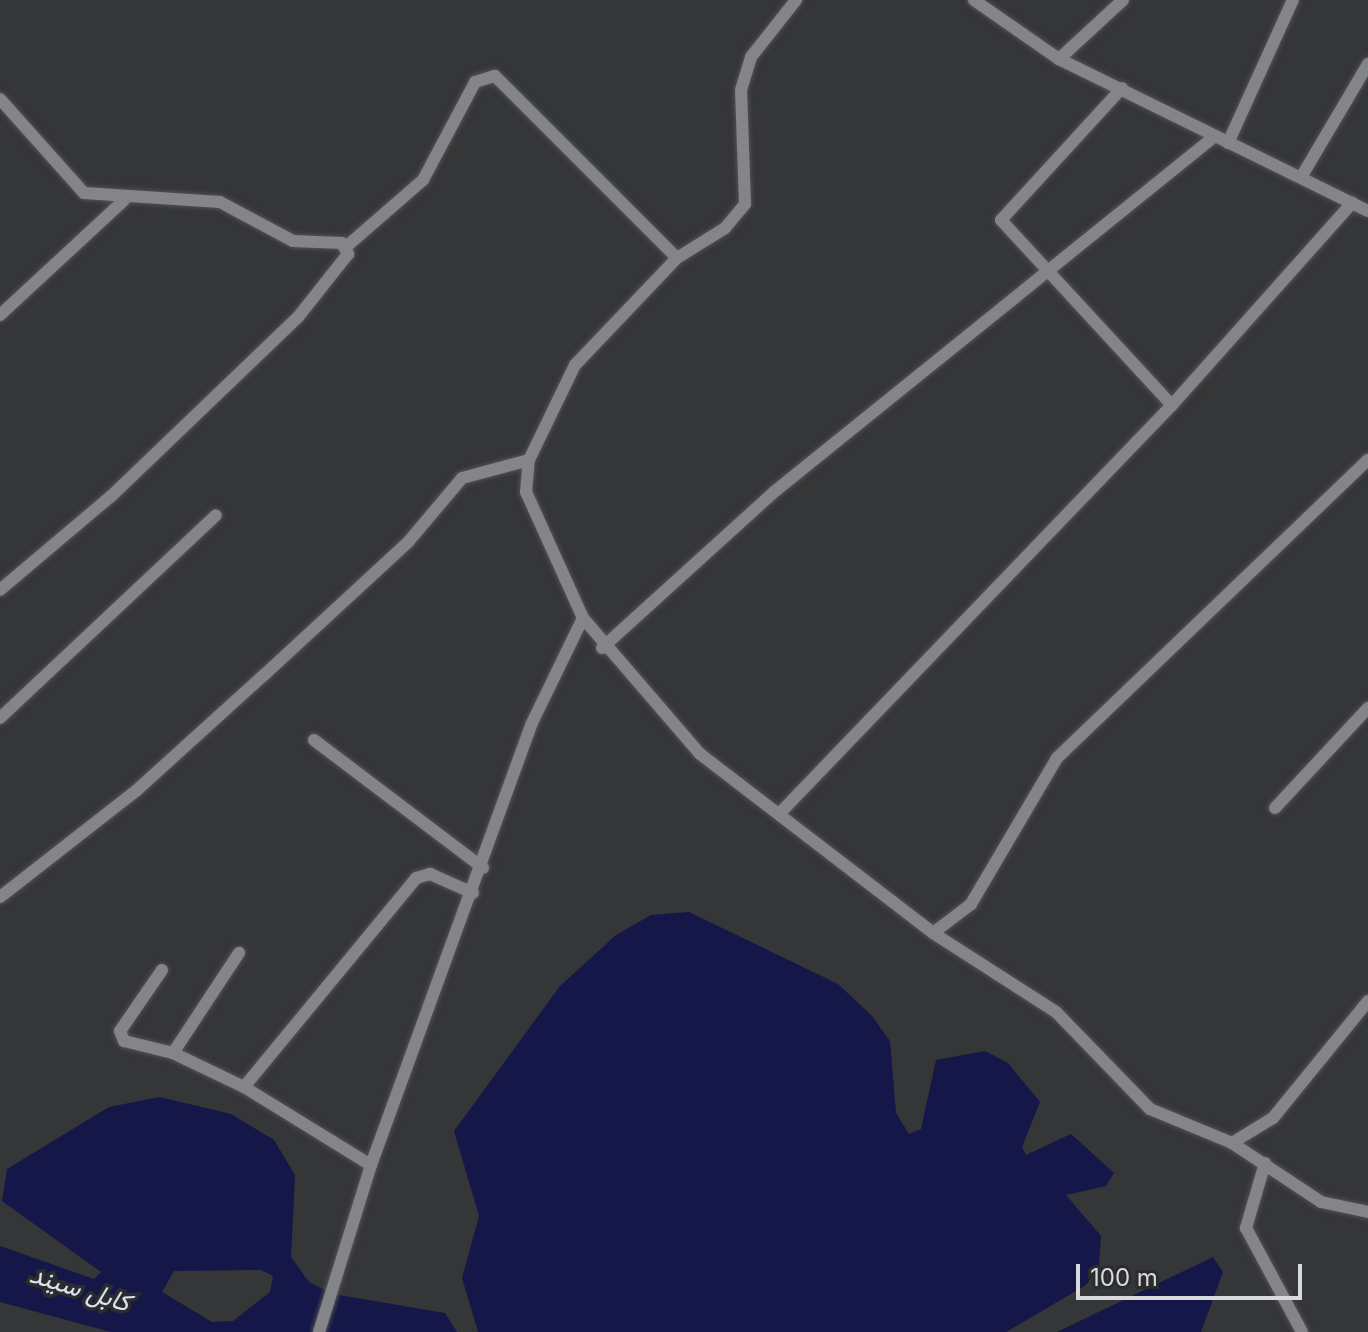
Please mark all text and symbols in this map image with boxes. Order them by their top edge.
scale bar [1080,1248,1306,1298]
water label: کابل سيند [26,1258,134,1318]
text: 100 m [1090,1263,1158,1292]

